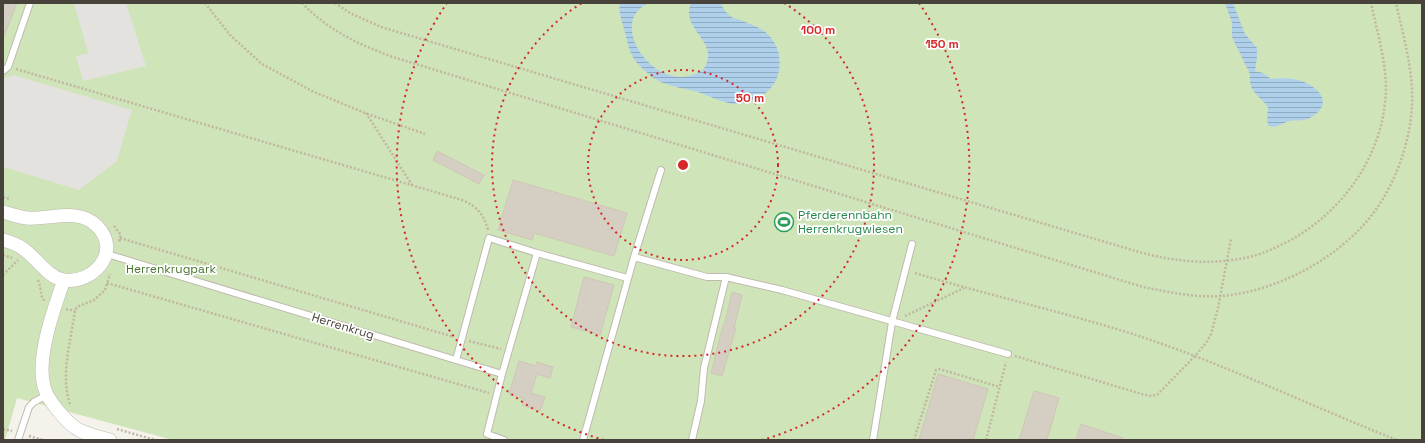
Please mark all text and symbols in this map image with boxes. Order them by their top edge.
text: 100 m [801,22,835,38]
text: 150 m [925,36,959,52]
text: 50 m [736,90,764,106]
centre of rings [676,158,690,172]
place label: Pferderennbahn Herrenkrugwiesen [798,207,903,237]
sports icon: Pferderennbahn Herrenkrugwiesen [773,211,795,233]
park label: Herrenkrugpark [126,261,216,277]
street label: Herrenkrug [310,309,376,343]

